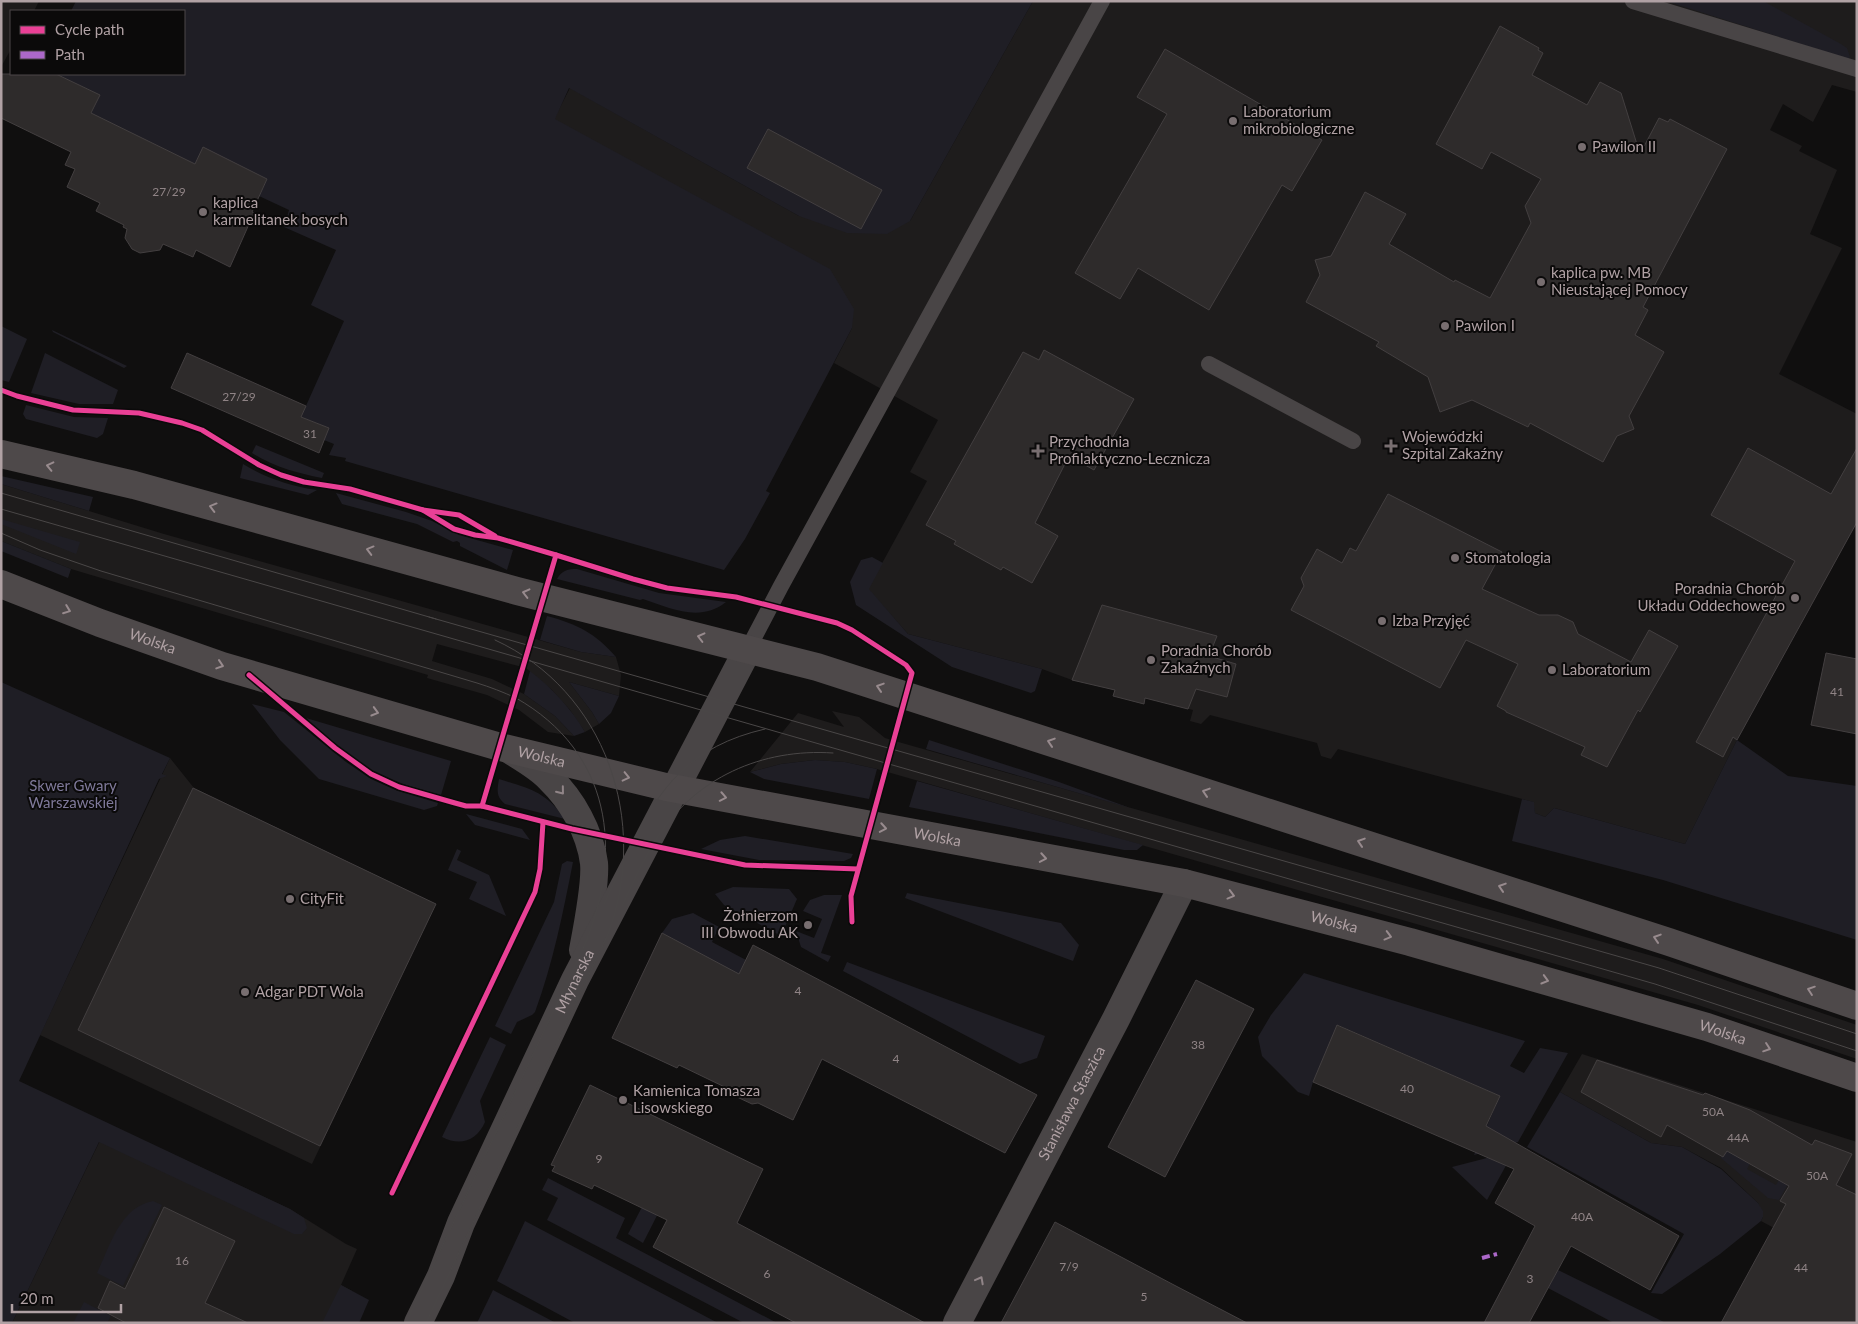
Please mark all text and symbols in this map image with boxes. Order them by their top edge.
legend [10,10,185,75]
text: Cycle path [55,20,124,38]
text: Path [55,45,85,63]
place label: Laboratorium mikrobiologiczne [1243,102,1354,137]
marker: Laboratorium mikrobiologiczne [1227,115,1239,127]
place label: Pawilon II [1592,137,1656,155]
marker: Pawilon II [1576,141,1588,153]
house number: 27/29 [152,184,186,199]
place label: kaplica karmelitanek bosych [213,193,348,228]
marker: kaplica karmelitanek bosych [197,206,209,218]
place label: kaplica pw. MB Nieustającej Pomocy [1551,263,1688,298]
marker: kaplica pw. MB Nieustającej Pomocy [1535,276,1547,288]
place label: Pawilon I [1455,316,1515,334]
marker: Pawilon I [1439,320,1451,332]
house number: 27/29 [222,389,256,404]
house number: 31 [303,426,317,441]
place label: Wojewódzki Szpital Zakaźny [1402,427,1503,462]
place label: Przychodnia Profilaktyczno-Lecznicza [1049,432,1210,467]
marker: Wojewódzki Szpital Zakaźny [1384,439,1398,453]
marker: Przychodnia Profilaktyczno-Lecznicza [1031,444,1045,458]
one-way arrow [46,461,55,472]
one-way arrow [209,502,218,512]
one-way arrow [365,545,374,556]
place label: Stomatologia [1465,548,1551,566]
marker: Stomatologia [1449,552,1461,564]
place label: Poradnia Chorób Układu Oddechowego [1637,579,1785,614]
one-way arrow [522,588,531,599]
marker: Poradnia Chorób Układu Oddechowego [1789,592,1801,604]
one-way arrow [62,603,71,614]
place label: Izba Przyjęć [1392,611,1470,629]
marker: Izba Przyjęć [1376,615,1388,627]
street label: Wolska [127,624,179,657]
one-way arrow [696,632,705,643]
place label: Poradnia Chorób Zakaźnych [1161,641,1272,676]
marker: Poradnia Chorób Zakaźnych [1145,654,1157,666]
one-way arrow [215,659,223,669]
place label: Laboratorium [1562,660,1650,678]
marker: Laboratorium [1546,664,1558,676]
one-way arrow [876,683,885,693]
house number: 41 [1830,684,1844,699]
one-way arrow [371,706,379,716]
one-way arrow [1048,738,1056,748]
street label: Wolska [516,742,567,770]
one-way arrow [621,771,630,782]
park label: Skwer Gwary Warszawskiej [28,776,118,811]
one-way arrow [556,786,565,795]
one-way arrow [1202,788,1211,798]
one-way arrow [719,792,728,802]
one-way arrow [878,822,887,832]
street label: Wolska [912,823,963,850]
one-way arrow [1357,837,1366,847]
one-way arrow [1038,852,1047,862]
one-way arrow [1499,883,1507,893]
place label: CityFit [300,889,345,907]
one-way arrow [1227,889,1235,900]
marker: CityFit [284,893,296,905]
place label: Żołnierzom III Obwodu AK [701,906,798,941]
street label: Wolska [1309,906,1360,936]
marker: Żołnierzom III Obwodu AK [802,919,814,931]
one-way arrow [1384,930,1393,941]
one-way arrow [1653,933,1661,943]
street label: Młynarska [551,946,597,1016]
one-way arrow [1540,975,1548,985]
place label: Adgar PDT Wola [255,982,364,1000]
house number: 4 [795,983,802,998]
marker: Adgar PDT Wola [239,986,251,998]
one-way arrow [1807,986,1815,996]
street label: Wolska [1698,1015,1749,1048]
house number: 38 [1191,1037,1205,1052]
one-way arrow [1762,1042,1771,1052]
street label: Stanisława Staszica [1034,1043,1108,1163]
house number: 4 [893,1051,900,1066]
place label: Kamienica Tomasza Lisowskiego [633,1081,760,1116]
house number: 40 [1400,1081,1414,1096]
marker: Kamienica Tomasza Lisowskiego [617,1094,629,1106]
house number: 50A [1702,1104,1725,1119]
house number: 44A [1727,1130,1750,1145]
house number: 9 [596,1151,603,1166]
house number: 50A [1806,1168,1829,1183]
house number: 40A [1571,1209,1594,1224]
house number: 16 [175,1253,189,1268]
house number: 7/9 [1059,1259,1079,1274]
house number: 44 [1794,1260,1808,1275]
house number: 6 [764,1266,771,1281]
house number: 3 [1527,1271,1534,1286]
one-way arrow [974,1276,984,1285]
scale bar [12,1282,121,1314]
text: 20 m [20,1289,54,1307]
house number: 5 [1141,1289,1148,1304]

